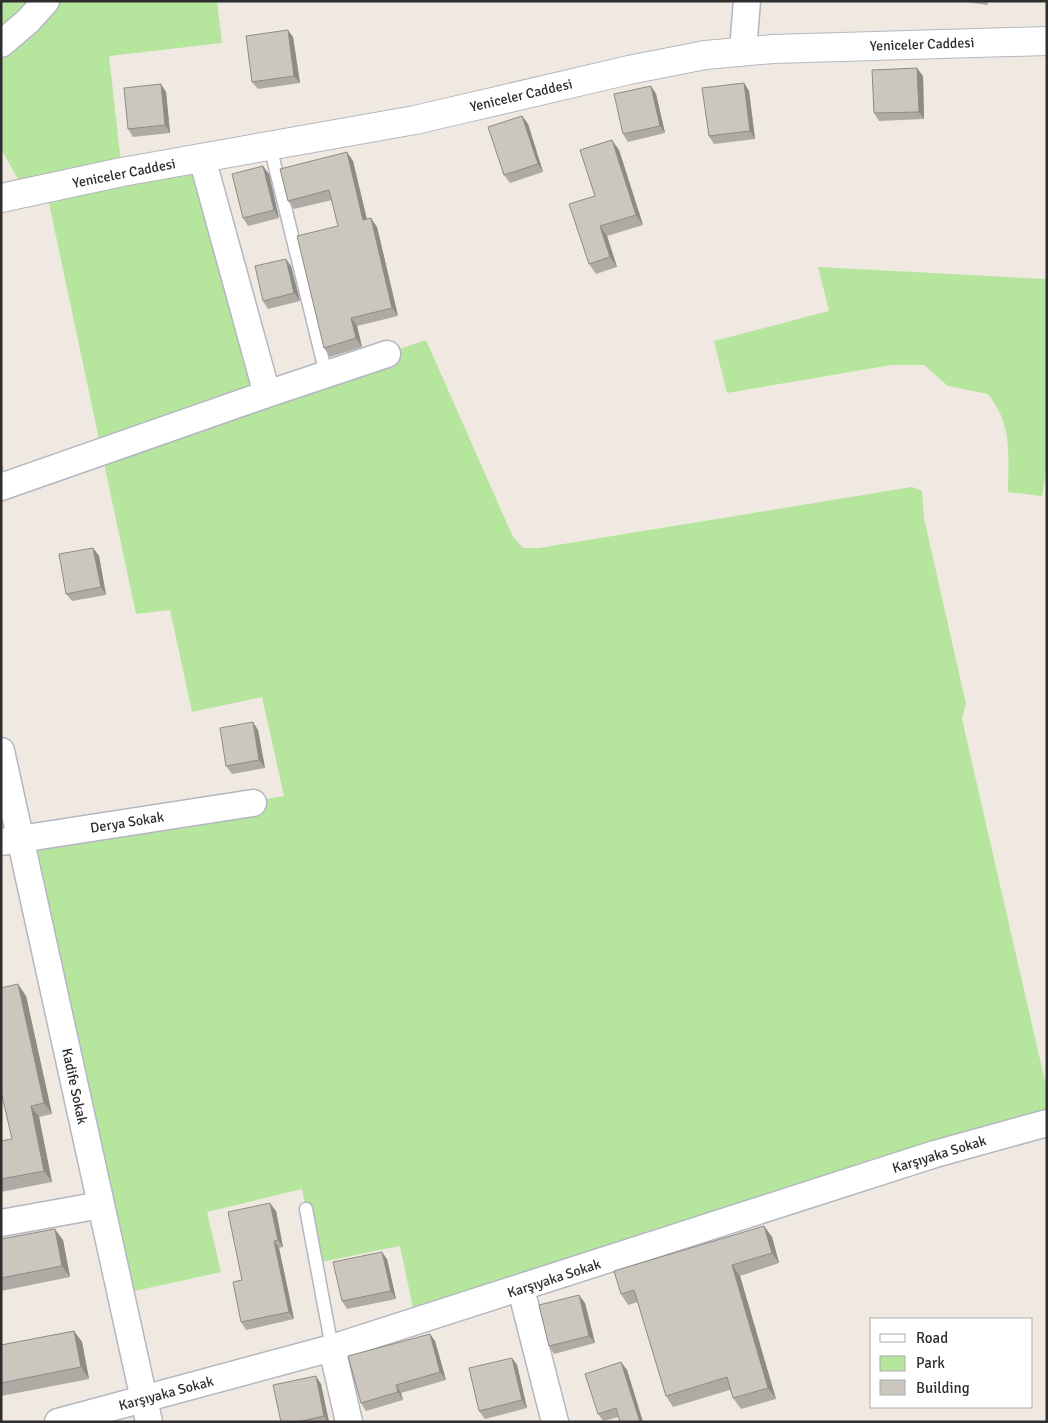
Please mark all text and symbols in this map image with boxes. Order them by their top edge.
street label: Yeniceler Caddesi [869,34,975,55]
street label: Yeniceler Caddesi [468,75,574,116]
street label: Yeniceler Caddesi [71,155,177,192]
street label: Derya Sokak [89,808,165,837]
street label: Kadife Sokak [58,1047,91,1126]
street label: Karşıyaka Sokak [890,1132,988,1177]
street label: Karşıyaka Sokak [505,1255,603,1302]
legend [870,1318,1033,1408]
text: Road [916,1329,948,1347]
text: Park [916,1354,945,1372]
street label: Karşıyaka Sokak [117,1373,215,1414]
text: Building [916,1379,970,1397]

